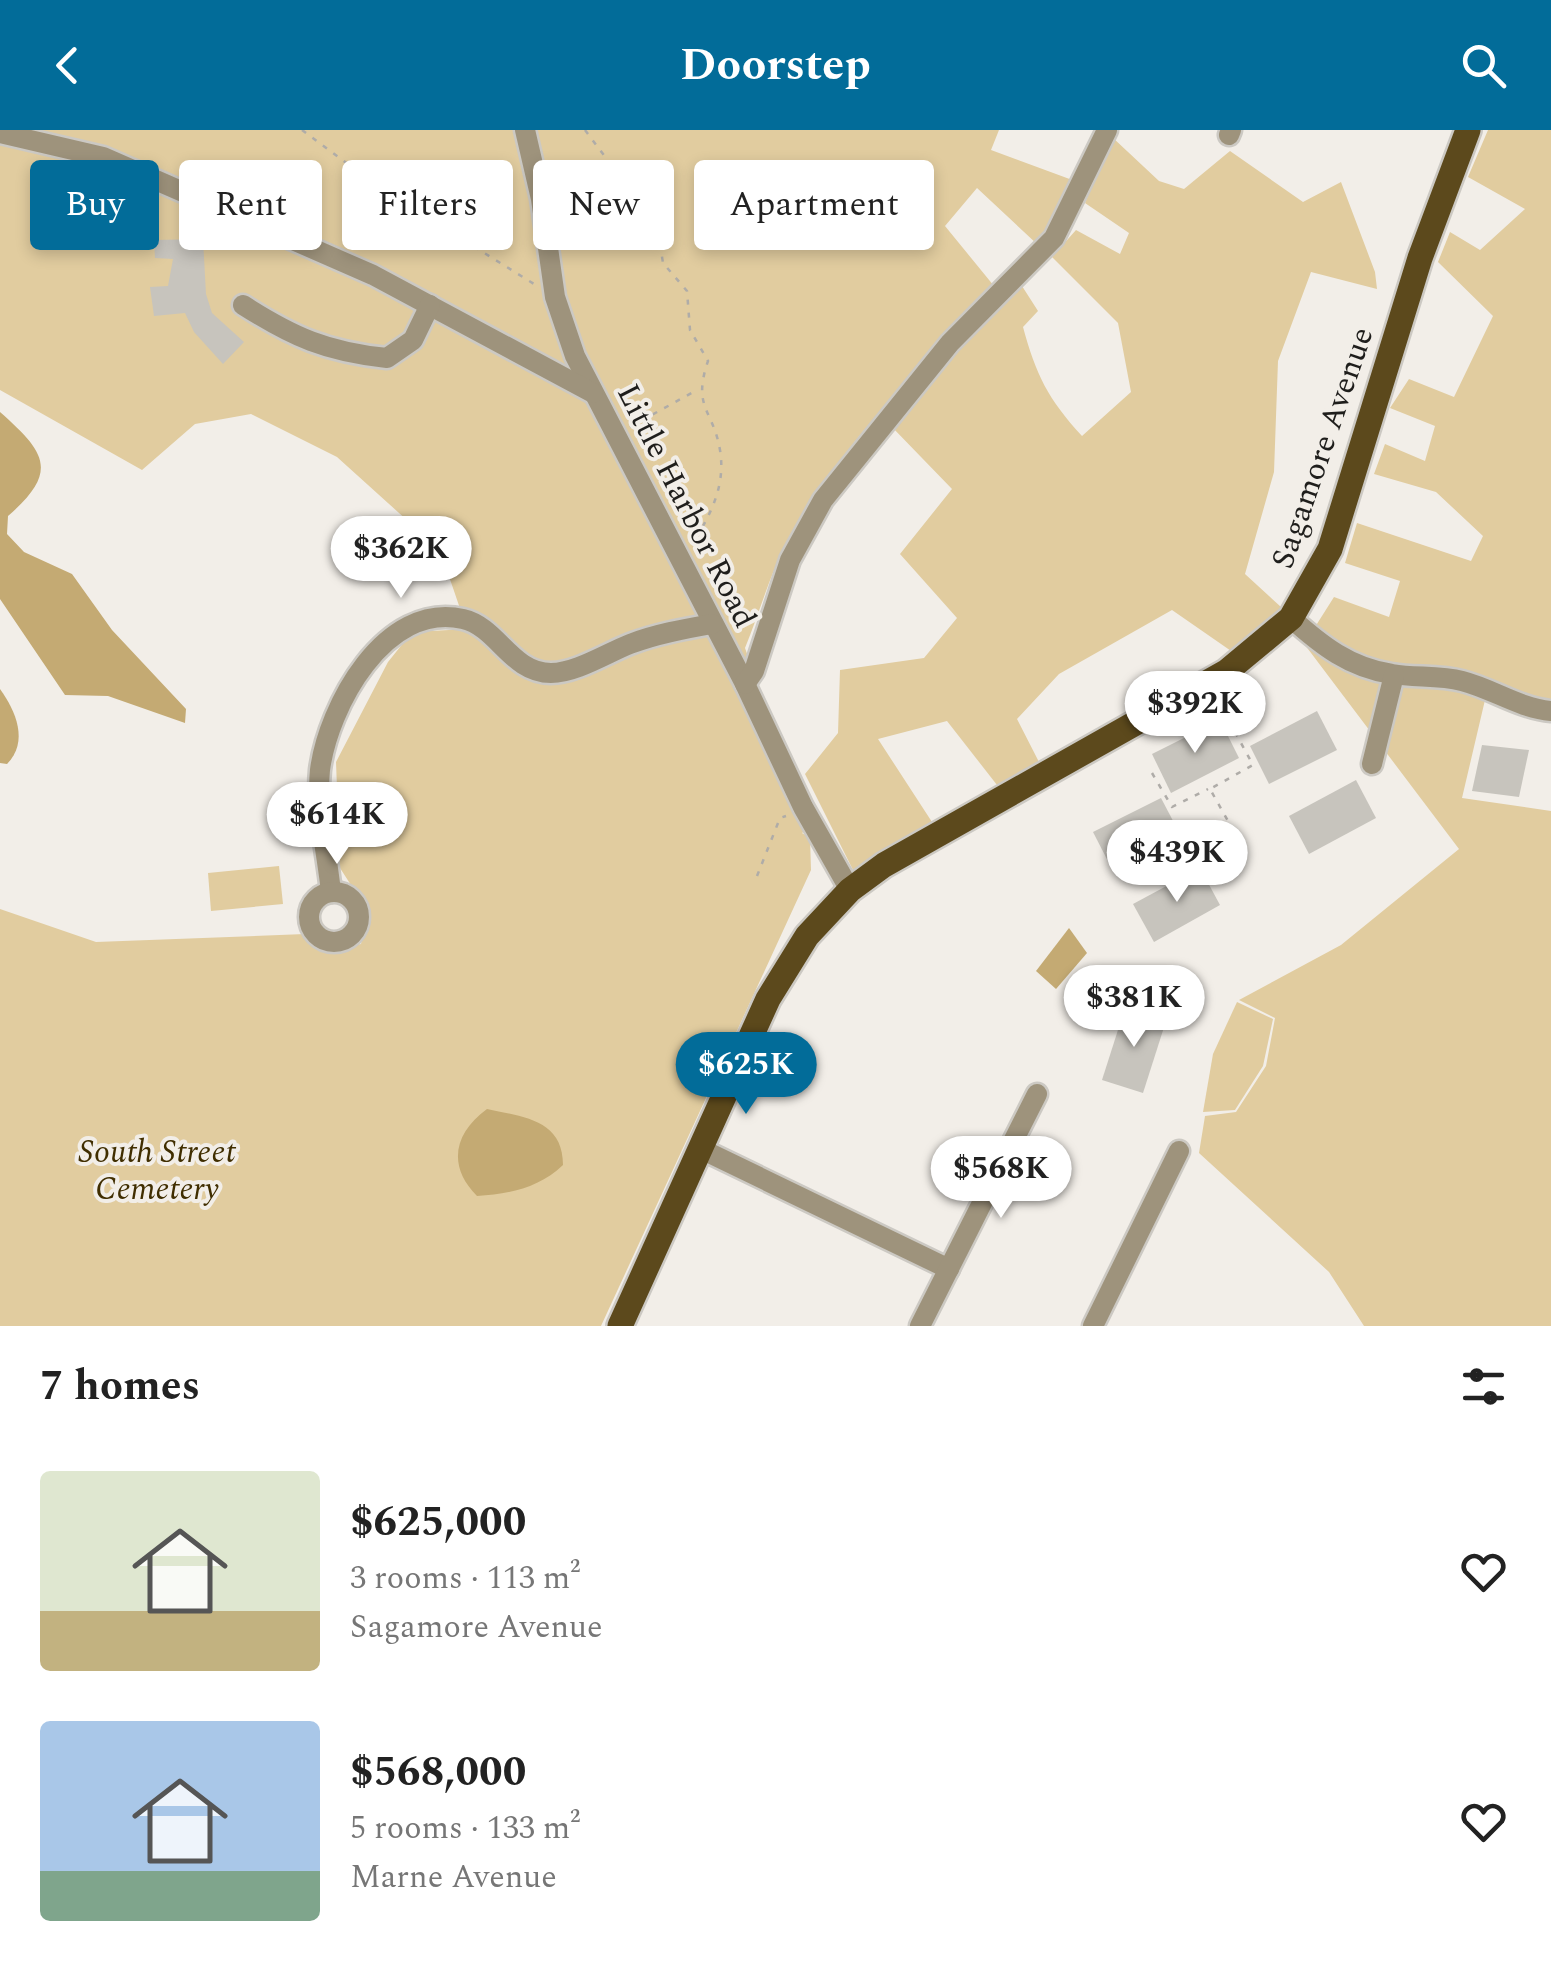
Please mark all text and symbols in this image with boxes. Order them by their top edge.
text: Doorstep [680,31,871,100]
icon: back [40,38,95,93]
icon: search [1456,38,1511,93]
chip: Buy [30,160,159,250]
chip: Rent [179,160,322,250]
chip: Filters [342,160,513,250]
chip: New [533,160,674,250]
chip: Apartment [694,160,934,250]
street label: Sagamore Avenue [1259,321,1387,575]
street label: Little Harbor Road [603,375,769,637]
pin: $362K [331,516,471,601]
text: $362K [353,524,449,573]
pin: $392K [1125,671,1265,756]
text: $392K [1147,679,1243,728]
pin: $614K [267,782,407,867]
text: $614K [289,790,385,839]
pin: $439K [1107,820,1247,905]
text: $439K [1129,828,1225,877]
pin: $381K [1064,965,1204,1050]
text: $381K [1086,973,1182,1022]
pin: $625K [676,1032,816,1117]
text: $625K [698,1040,794,1089]
park label: South Street Cemetery [78,1128,236,1214]
pin: $568K [931,1136,1071,1221]
text: $568K [953,1144,1049,1193]
text: 7 homes [40,1355,200,1418]
icon: filters [1456,1359,1511,1414]
text: $625,000 [350,1491,526,1554]
icon: home [120,1511,240,1631]
icon: heart [1456,1544,1511,1599]
text: 3 rooms · 113 m² [350,1554,580,1603]
text: Sagamore Avenue [350,1603,603,1652]
text: $568,000 [350,1741,526,1804]
icon: home [120,1761,240,1881]
icon: heart [1456,1794,1511,1849]
text: 5 rooms · 133 m² [350,1804,580,1853]
text: Marne Avenue [350,1853,557,1902]

